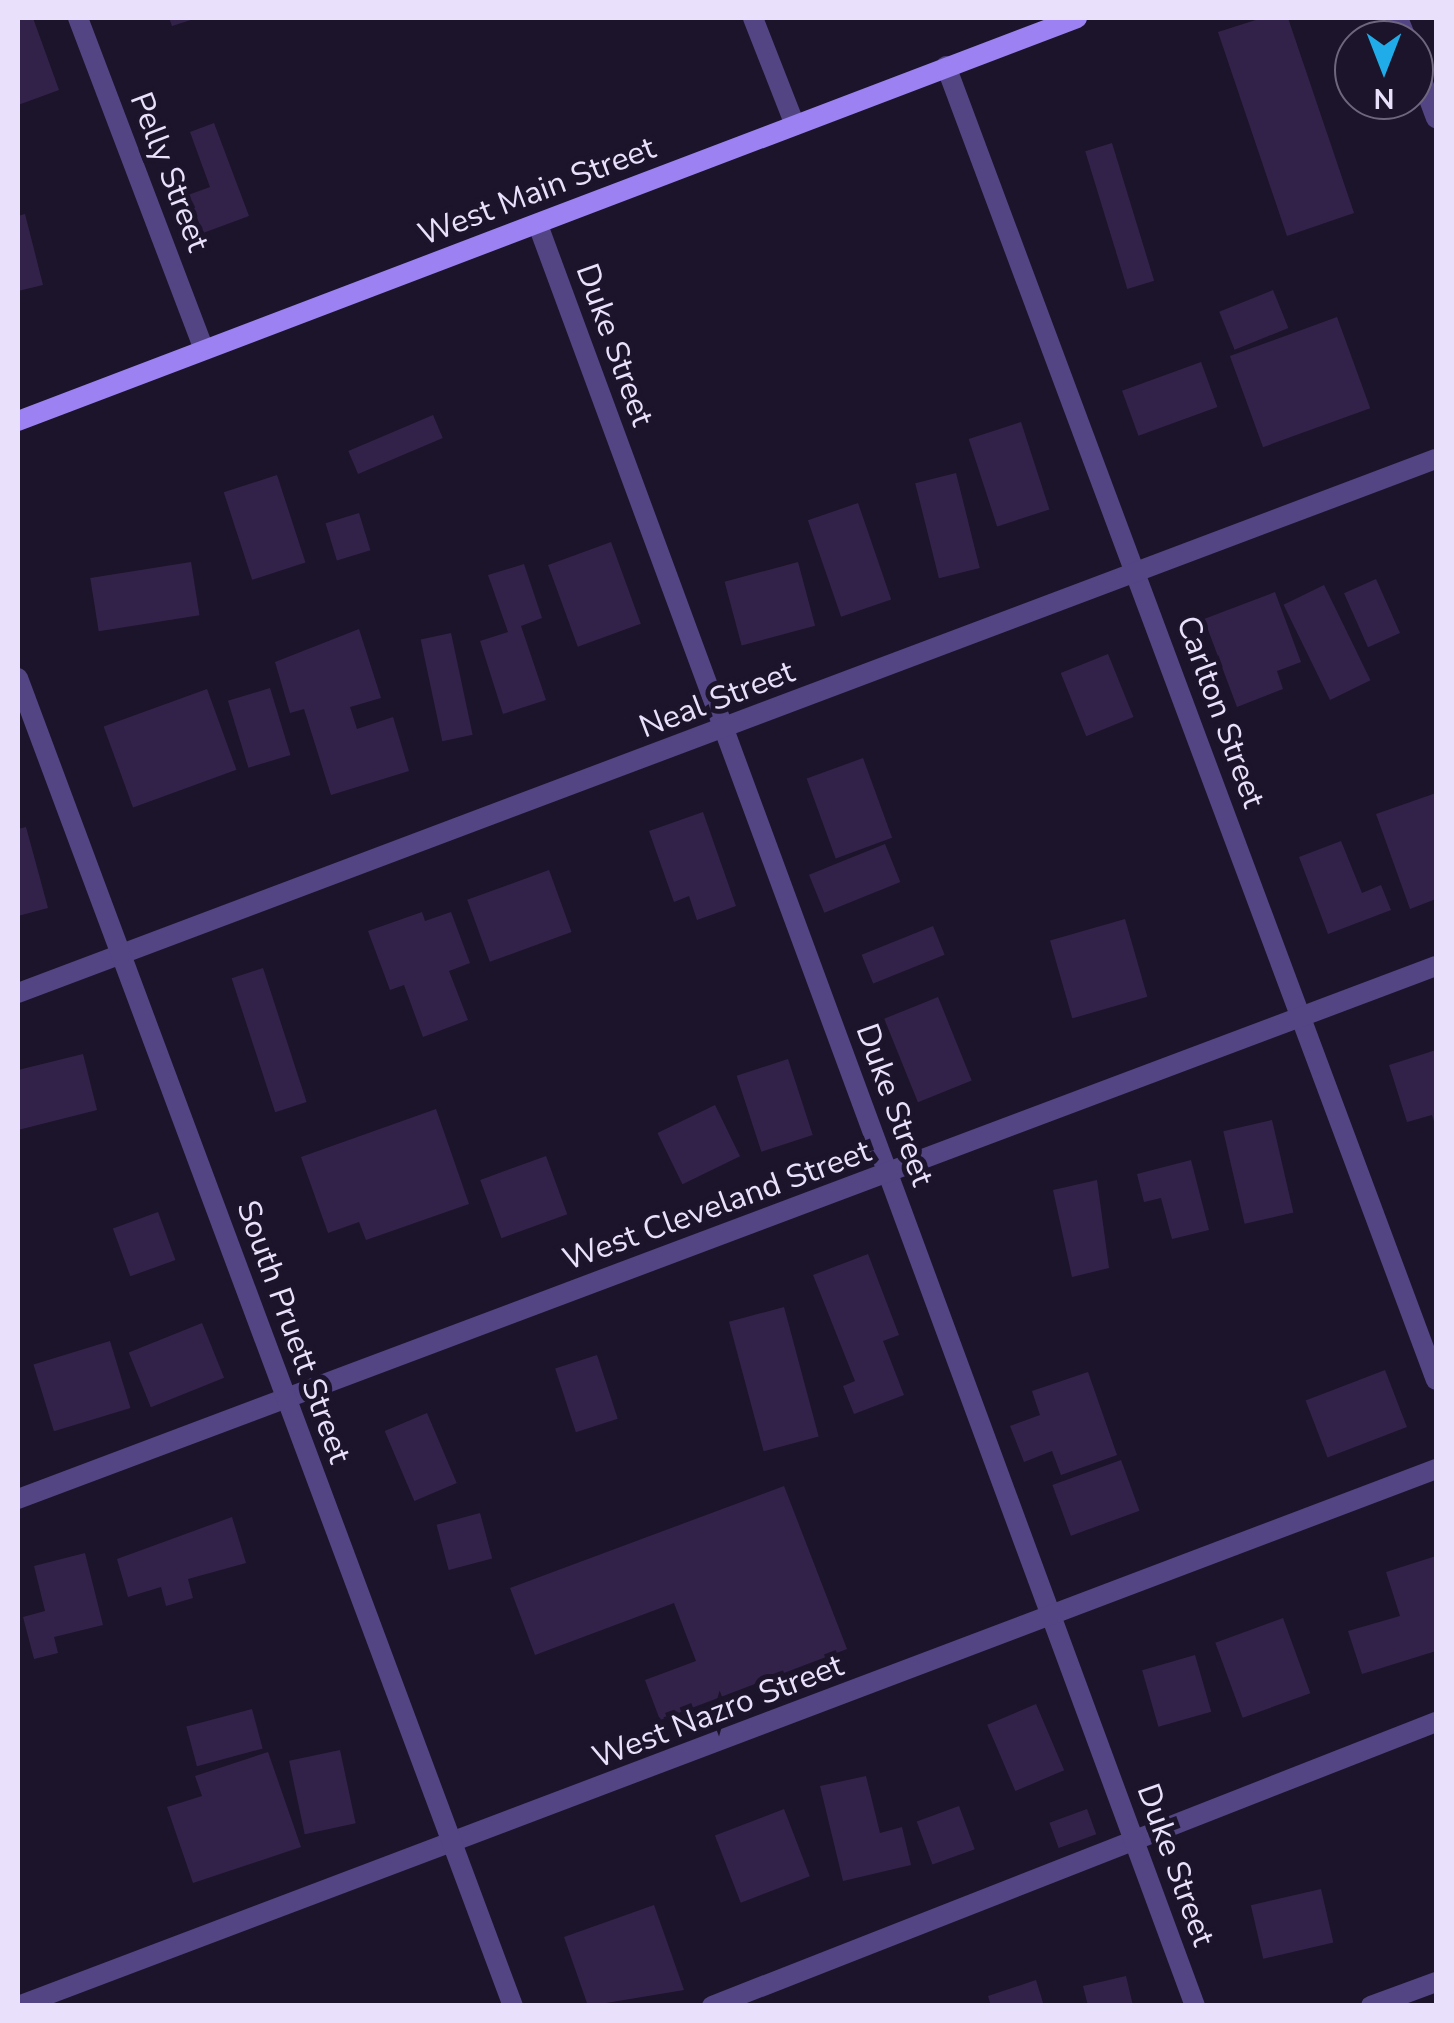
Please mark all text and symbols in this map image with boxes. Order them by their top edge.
north arrow [1334,20,1434,120]
text: N [1374,79,1394,117]
street label: Pelly Street [121,87,217,257]
street label: West Main Street [413,129,661,255]
street label: Duke Street [567,259,661,431]
street label: Carlton Street [1168,611,1272,813]
street label: Neal Street [634,653,800,747]
street label: Duke Street [847,1019,941,1191]
street label: West Cleveland Street [558,1132,876,1280]
street label: South Pruett Street [228,1195,358,1469]
street label: West Nazro Street [587,1647,849,1777]
street label: Duke Street [1128,1779,1222,1951]

